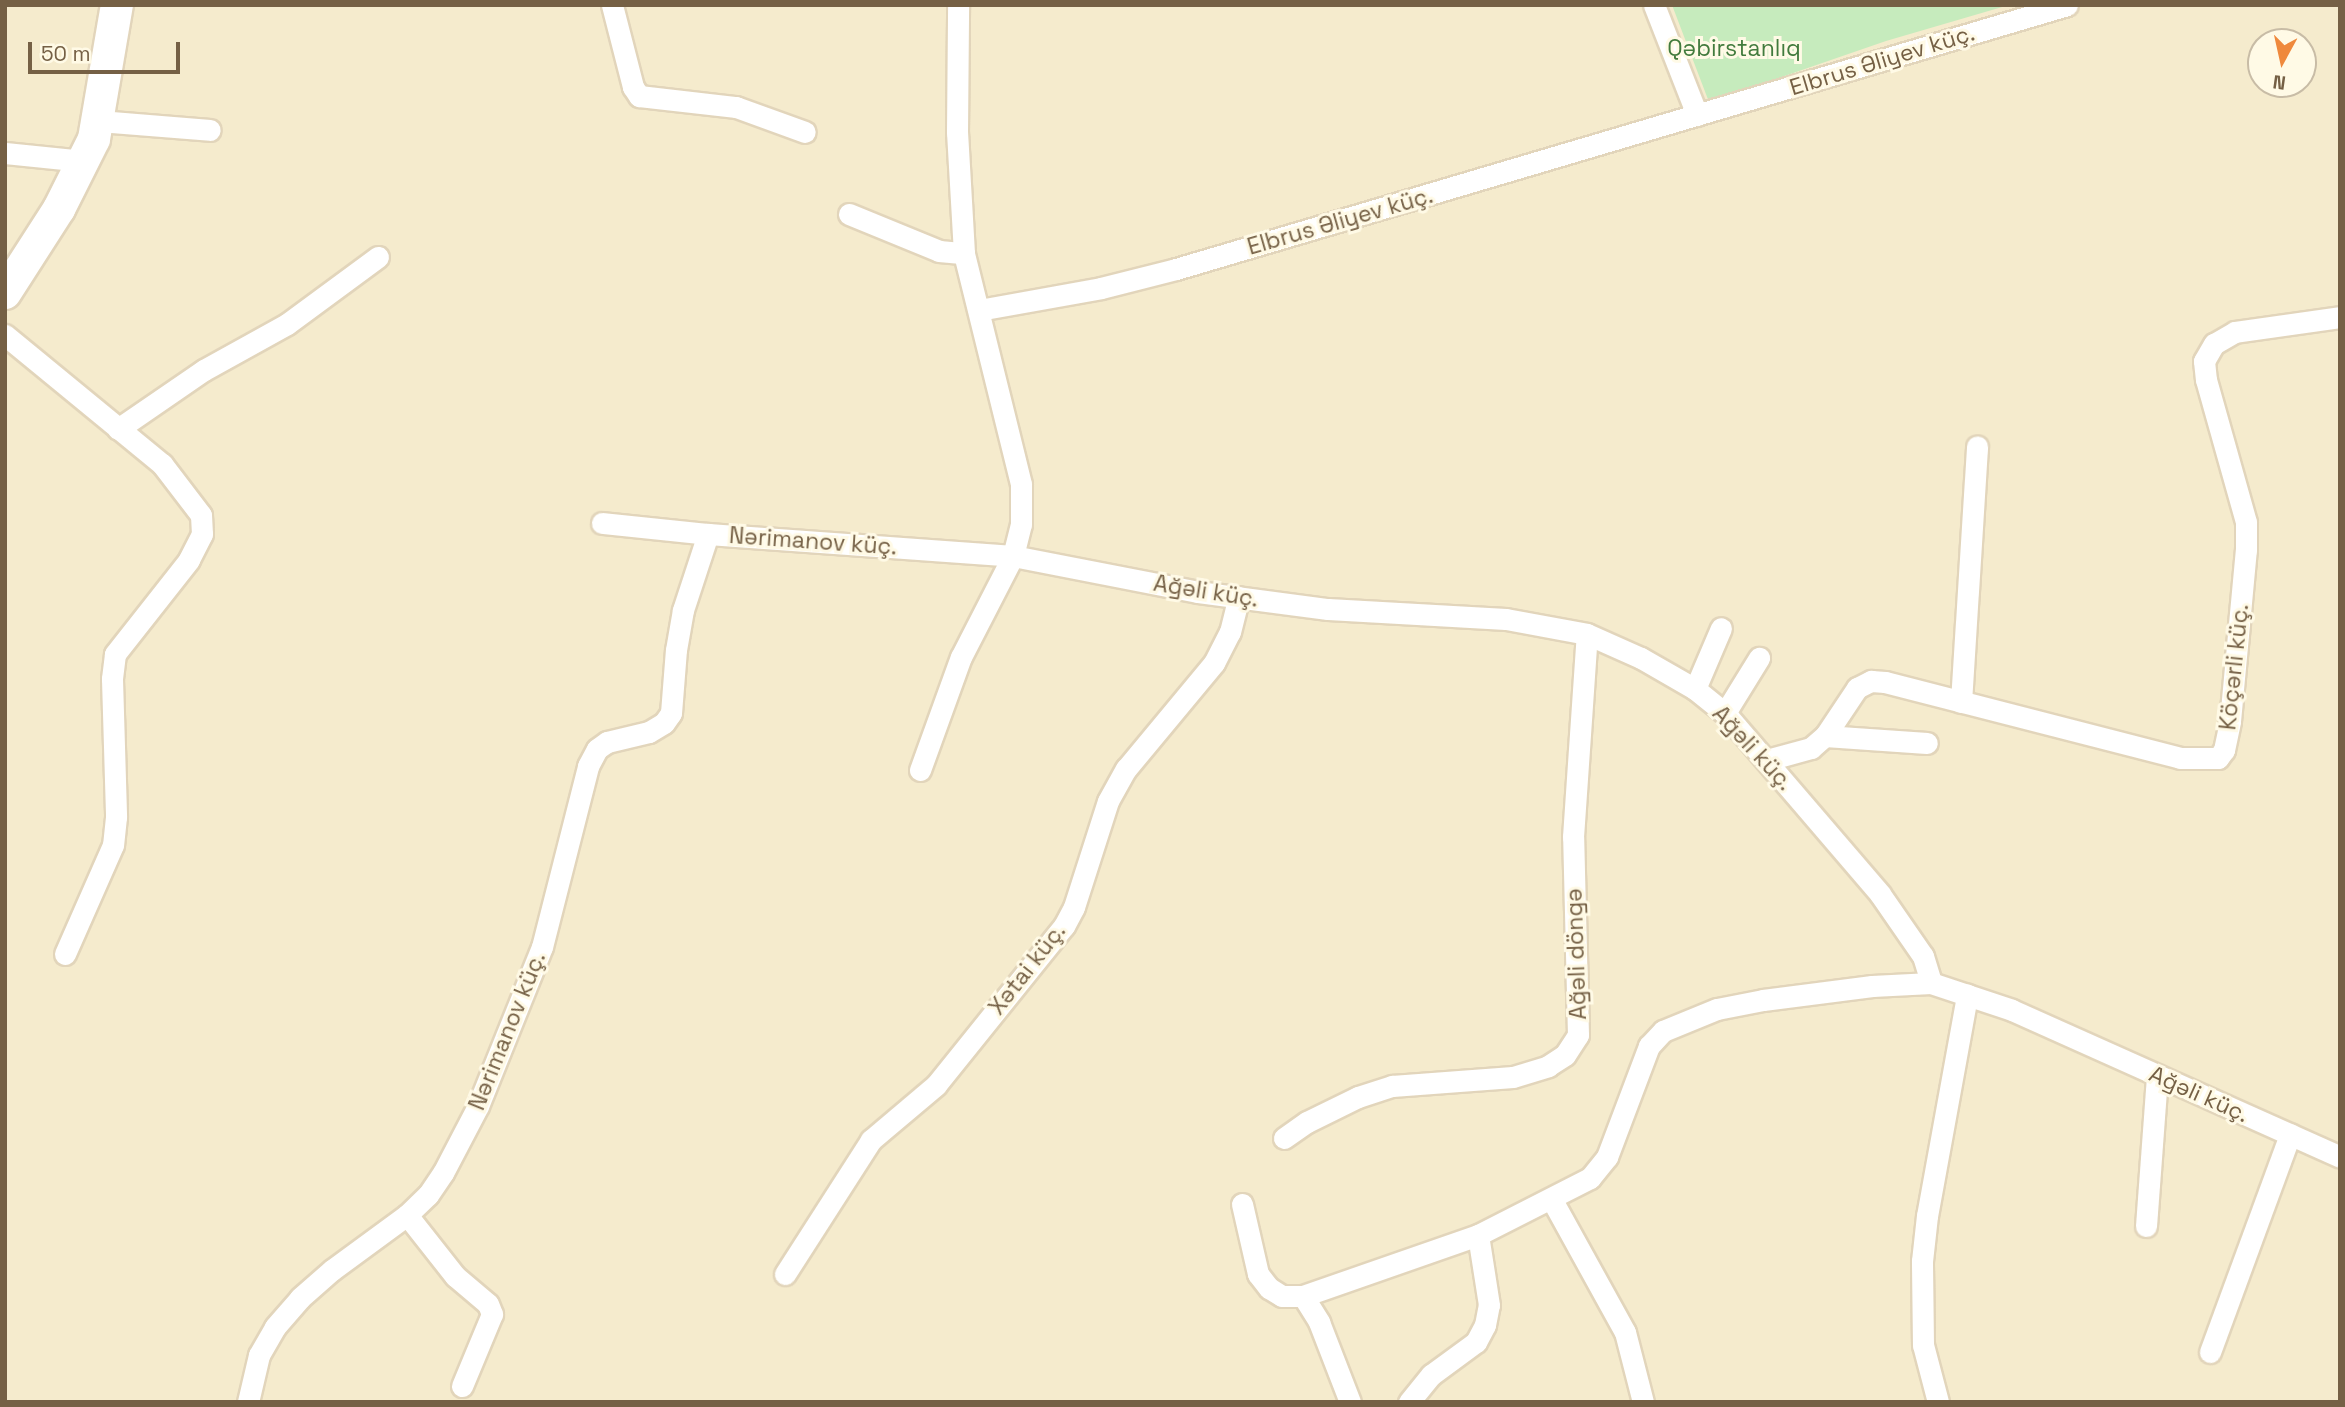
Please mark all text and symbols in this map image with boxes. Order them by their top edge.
street label: Elbrus Əliyev küç. [1786,19,1978,101]
scale bar [32,28,184,72]
north arrow [2247,28,2317,98]
park label: Qəbirstanlıq [1667,34,1801,62]
text: 50 m [41,40,91,67]
text: N [2271,69,2287,96]
street label: Elbrus Əliyev küç. [1244,181,1436,261]
street label: Nərimanov küç. [728,521,898,561]
street label: Ağəli küç. [1152,569,1260,613]
street label: Köçərli küç. [2214,602,2254,732]
street label: Ağəli küç. [1707,700,1799,796]
street label: Ağəli döngə [1560,888,1592,1020]
street label: Xətai küç. [983,918,1071,1020]
street label: Nərimanov küç. [463,948,551,1114]
street label: Ağəli küç. [2145,1060,2253,1128]

